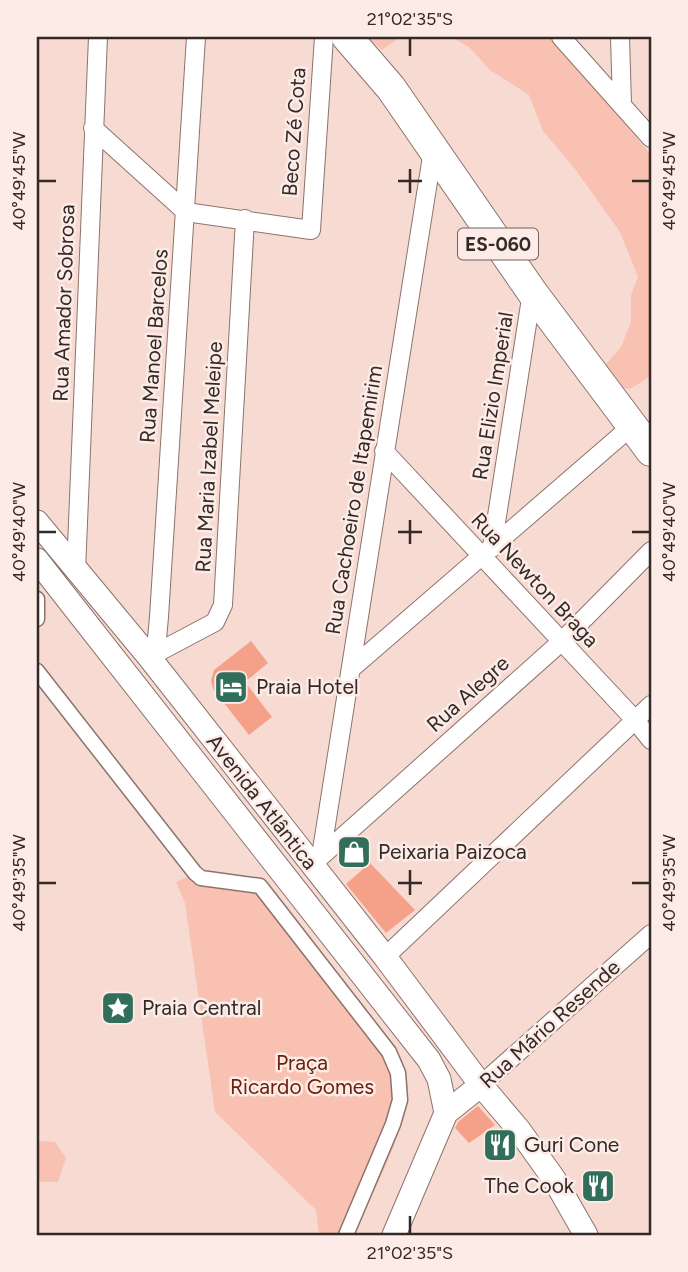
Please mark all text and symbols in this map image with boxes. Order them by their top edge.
text: 21°02'35"S [367,8,453,30]
street label: Beco Zé Cota [277,67,310,197]
text: 40°49'45"W [8,131,30,230]
text: 40°49'45"W [658,131,680,230]
street label: Rua Amador Sobrosa [48,204,79,402]
road number: ES-060 [458,228,538,260]
street label: Rua Manoel Barcelos [134,248,173,444]
street label: Rua Elizio Imperial [467,310,518,482]
street label: Rua Maria Izabel Meleipe [190,341,227,573]
street label: Rua Cachoeiro de Itapemirim [320,363,387,636]
text: 40°49'40"W [8,481,30,582]
text: 40°49'40"W [658,481,680,582]
street label: Rua Newton Braga [466,507,604,652]
street label: Rua Alegre [421,650,514,737]
hotel icon: Praia Hotel [212,668,250,706]
place label: Praia Hotel [256,674,359,699]
street label: Avenida Atlântica [202,729,323,874]
shop icon: Peixaria Paizoca [335,833,373,871]
text: 40°49'35"W [8,834,30,932]
text: 40°49'35"W [658,834,680,932]
place label: Peixaria Paizoca [378,839,527,864]
street label: Rua Mário Resende [474,954,625,1093]
place icon: Praia Central [99,989,137,1027]
place label: Praia Central [142,995,261,1020]
park label: Praça Ricardo Gomes [230,1050,374,1099]
restaurant icon: Guri Cone [481,1126,519,1164]
place label: Guri Cone [524,1132,619,1157]
restaurant icon: The Cook [579,1167,617,1205]
place label: The Cook [484,1173,575,1198]
text: 21°02'35"S [367,1242,453,1264]

